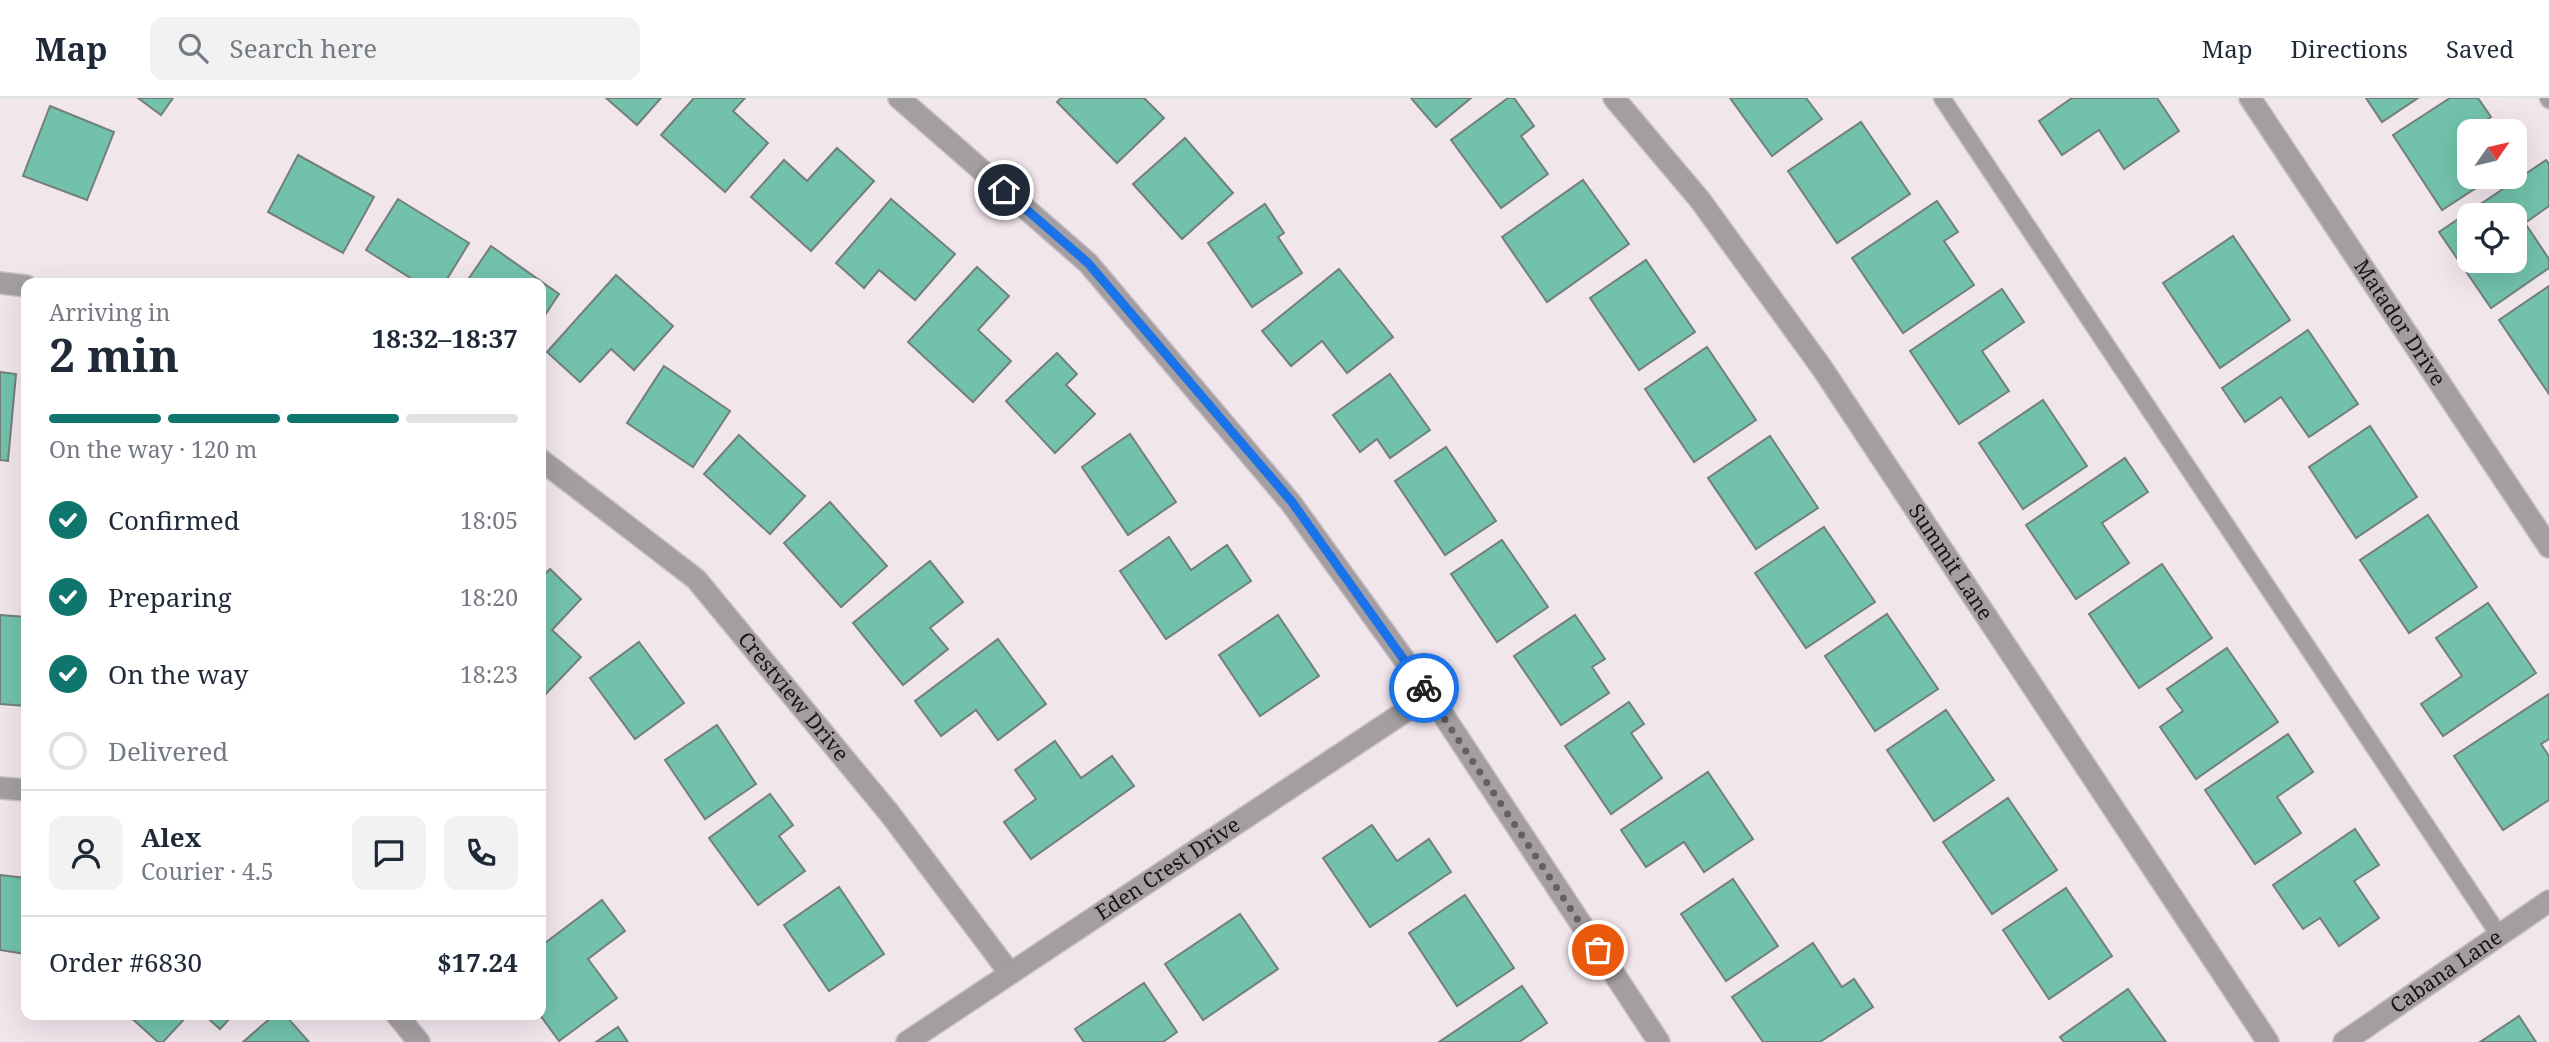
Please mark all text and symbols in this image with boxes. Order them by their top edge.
search box [150,17,640,80]
text: Map [35,26,108,71]
icon: search [174,29,212,67]
text: Search here [230,30,377,66]
text: Map [2202,32,2253,65]
text: Directions [2291,32,2408,65]
text: Saved [2446,32,2514,65]
north arrow [2457,119,2527,189]
map controls [2457,119,2527,273]
pin [974,160,1034,220]
icon: home [985,171,1023,209]
button: locate [2457,203,2527,273]
street label: Matador Drive [2348,253,2453,391]
text: Arriving in [49,296,170,328]
text: 18:32–18:37 [372,320,518,356]
text: 2 min [49,323,179,385]
text: On the way · 120 m [49,433,257,465]
street label: Summit Lane [1903,498,2000,625]
icon: check [49,501,87,539]
text: Confirmed [108,502,240,538]
text: 18:05 [460,504,518,536]
icon: check [49,578,87,616]
text: Preparing [108,579,232,615]
text: 18:20 [460,581,518,613]
street label: Crestview Drive [732,625,856,767]
courier [1389,653,1459,723]
icon: check [49,655,87,693]
text: On the way [108,656,248,692]
text: 18:23 [460,658,518,690]
icon: bike [1405,669,1443,707]
text: Delivered [108,733,228,769]
street label: Eden Crest Drive [1090,810,1245,926]
button: person [49,816,123,890]
button: chat [352,816,426,890]
button: phone [444,816,518,890]
text: Alex [141,819,201,855]
text: Courier · 4.5 [141,855,274,887]
pin [1568,920,1628,980]
street label: Cabana Lane [2384,923,2507,1019]
icon: bag [1579,931,1617,969]
text: Order #6830 [49,944,202,980]
text: $17.24 [437,944,518,980]

